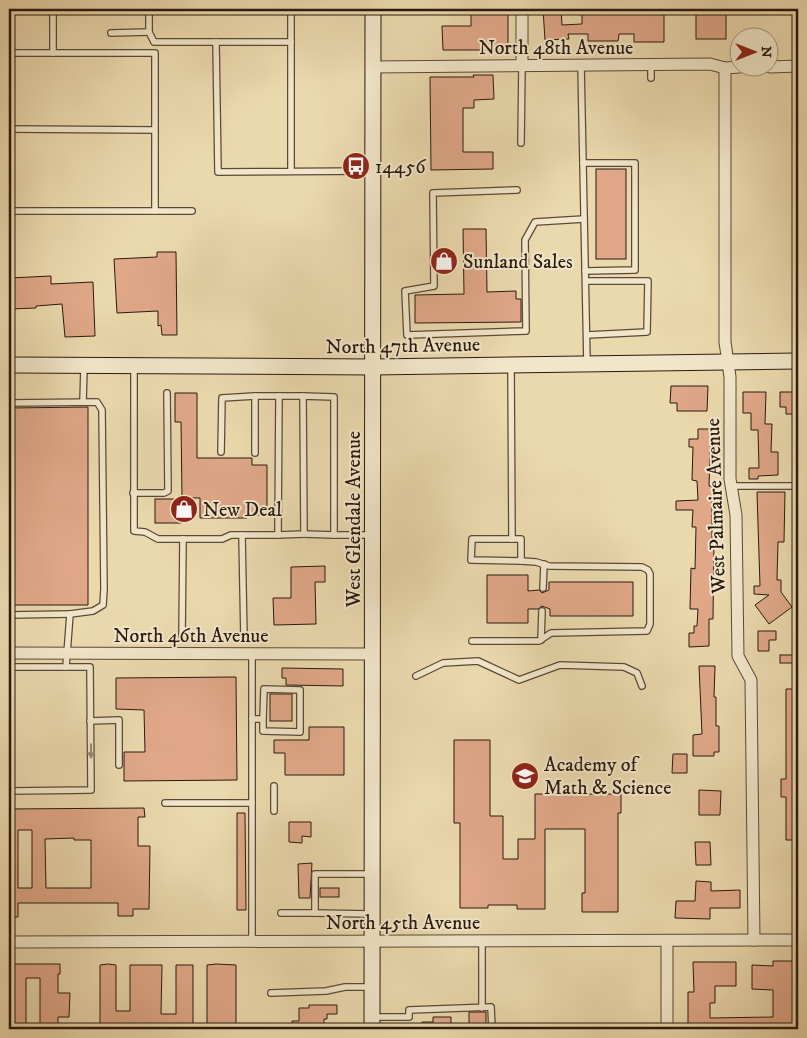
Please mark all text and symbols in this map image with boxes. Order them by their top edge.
north arrow [730,28,780,78]
street label: North 48th Avenue [479,36,633,61]
text: N [757,46,775,58]
bus stop icon: 14456 [341,151,371,181]
place label: 14456 [375,155,426,180]
shop icon: Sunland Sales [429,246,459,276]
place label: Sunland Sales [463,250,573,275]
street label: North 47th Avenue [326,333,480,360]
street label: West Palmaire Avenue [701,418,732,595]
street label: West Glendale Avenue [342,431,367,608]
shop icon: New Deal [169,494,199,524]
place label: New Deal [203,498,282,523]
street label: North 46th Avenue [113,624,269,649]
one-way arrow [87,743,95,759]
place label: Academy of Math & Science [544,753,671,801]
school or university icon: Academy of Math & Science [510,761,540,791]
street label: North 45th Avenue [326,911,480,936]

